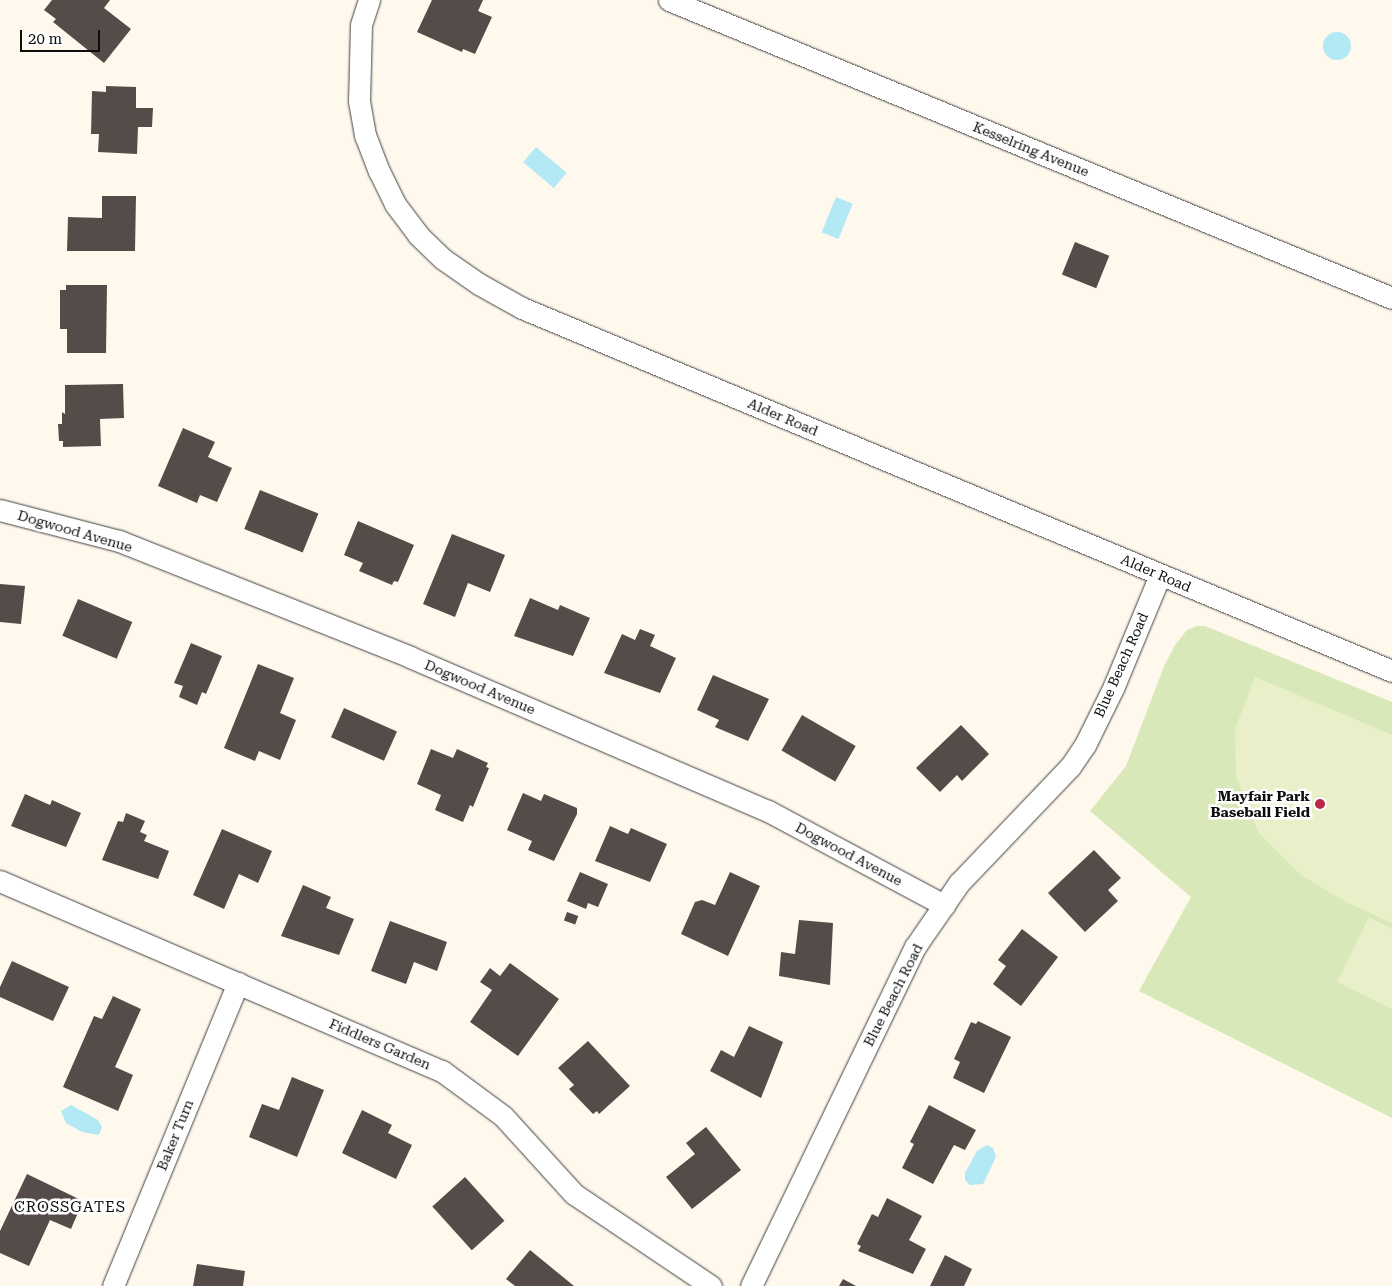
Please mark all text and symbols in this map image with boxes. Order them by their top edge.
scale bar [22,20,102,52]
text: 20 m [28,30,62,48]
street label: Kesselring Avenue [971,118,1091,180]
street label: Alder Road [745,395,821,439]
street label: Dogwood Avenue [16,507,134,555]
street label: Alder Road [1118,551,1194,595]
street label: Blue Beach Road [1090,610,1152,720]
street label: Dogwood Avenue [422,656,538,718]
place label: Mayfair Park Baseball Field [1211,788,1310,820]
marker: Mayfair Park Baseball Field [1314,798,1326,810]
street label: Dogwood Avenue [793,819,905,889]
street label: Blue Beach Road [860,941,926,1049]
street label: Fiddlers Garden [327,1015,433,1073]
street label: Baker Turn [153,1097,197,1173]
district label: CROSSGATES [13,1199,127,1217]

